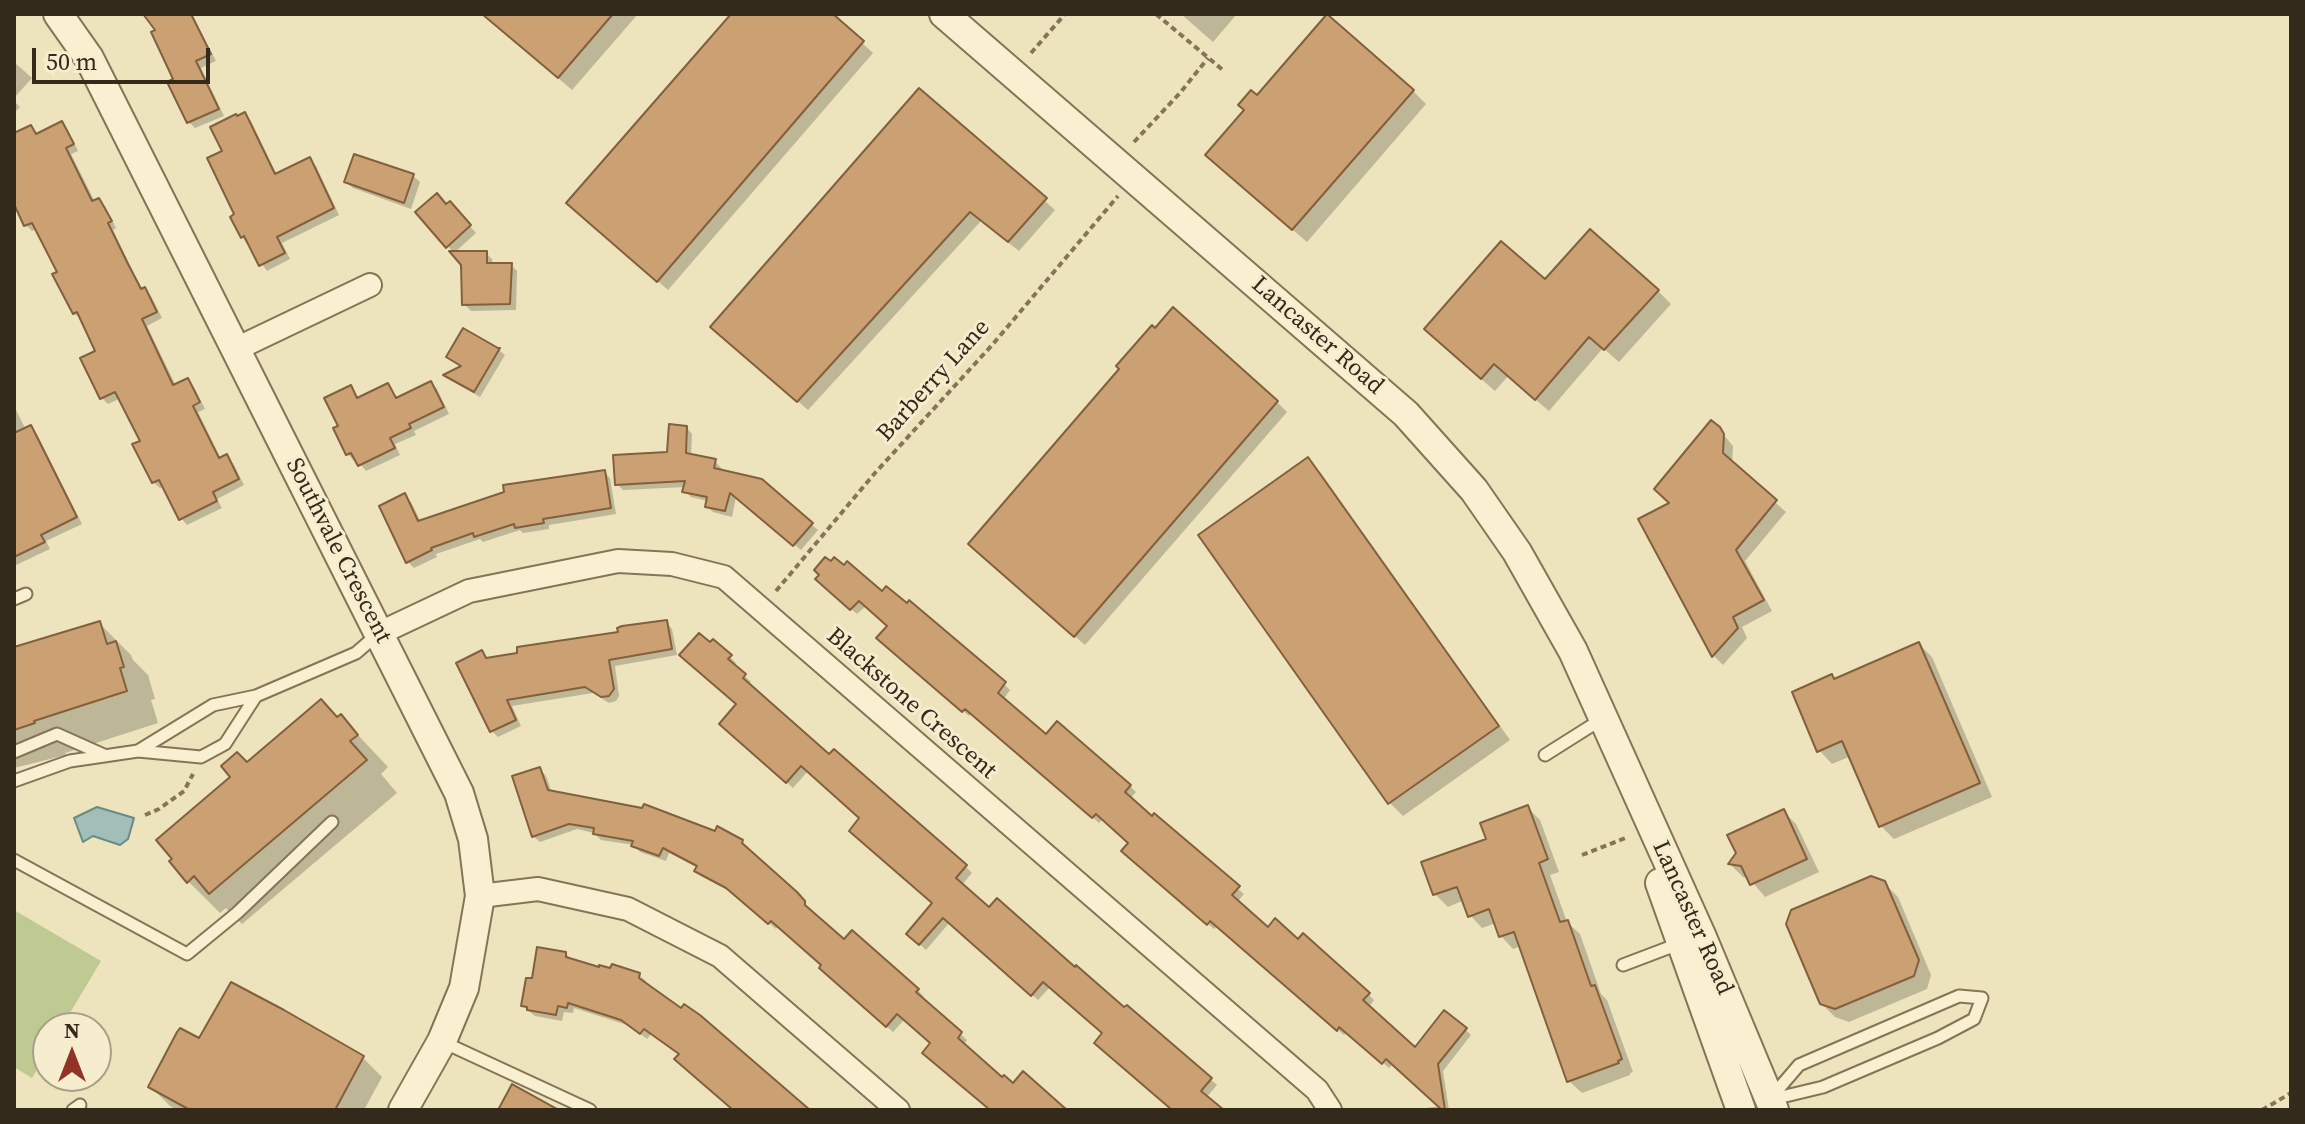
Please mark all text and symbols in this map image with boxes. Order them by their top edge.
scale bar [36,32,214,82]
text: 50 m [46,45,97,78]
street label: Lancaster Road [1245,271,1389,401]
street label: Barberry Lane [872,314,996,448]
street label: Southvale Crescent [279,454,397,648]
street label: Blackstone Crescent [820,622,1002,786]
street label: Lancaster Road [1645,837,1739,999]
north arrow [32,1012,112,1092]
text: N [64,1015,80,1045]

